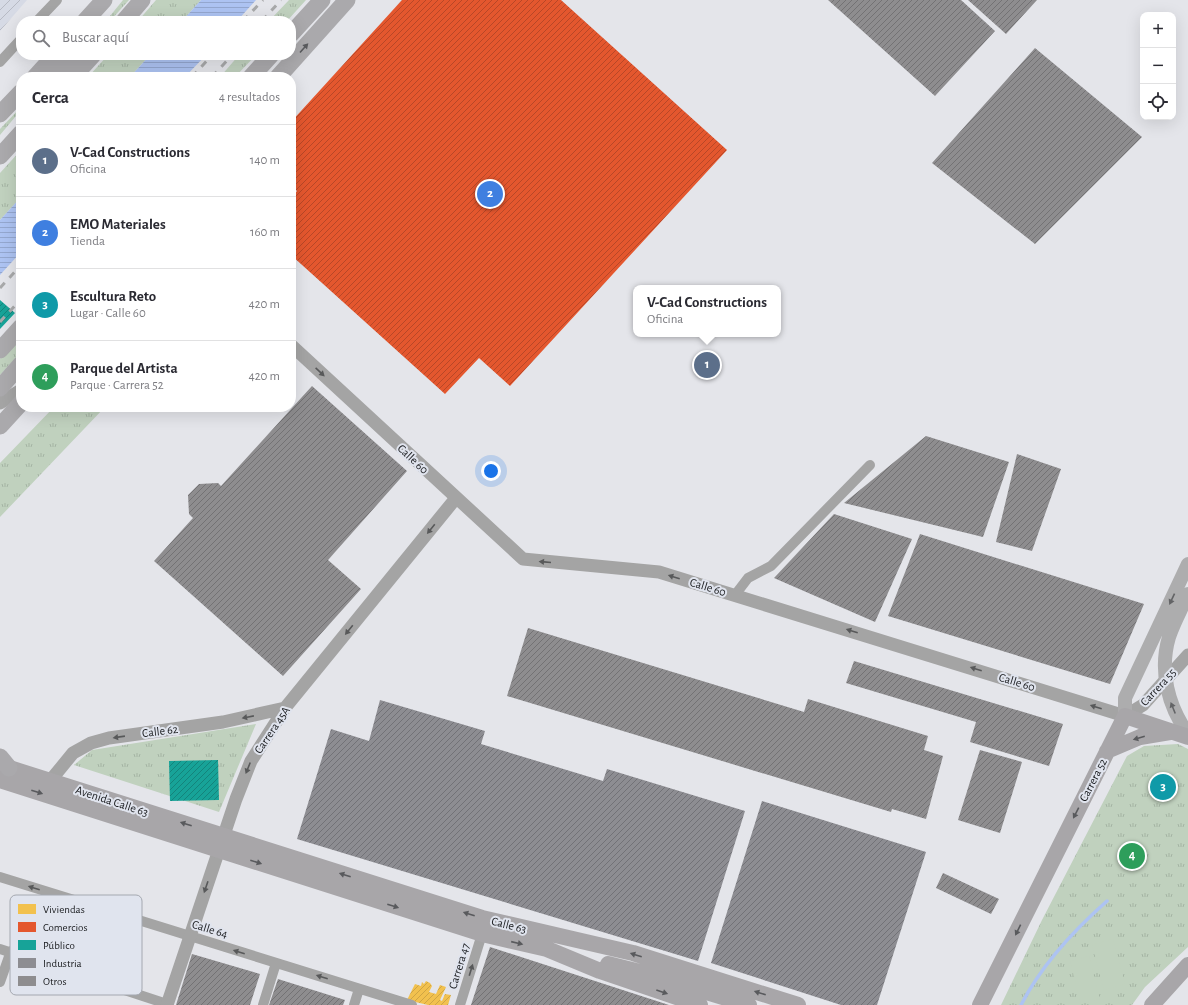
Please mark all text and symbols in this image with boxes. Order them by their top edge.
map controls [1140,12,1176,120]
button: + [1140,12,1176,48]
search box [16,16,296,60]
icon: search [30,27,52,49]
text: Buscar aquí [62,30,129,45]
one-way arrow [299,43,309,53]
button: − [1140,48,1176,84]
button: locate [1140,84,1176,120]
text: Cerca [32,89,69,106]
text: 4 resultados [219,91,280,104]
text: V-Cad Constructions [70,145,190,160]
text: 1 [43,154,47,167]
text: 140 m [250,154,280,167]
text: Oficina [70,163,106,176]
pin: 2 [477,179,503,209]
text: EMO Materiales [70,217,166,232]
text: 2 [42,226,48,239]
text: 160 m [250,226,280,239]
text: Tienda [70,235,105,248]
popup [633,285,781,337]
text: Escultura Reto [70,289,156,304]
text: V-Cad Constructions [647,295,767,310]
text: 3 [42,298,48,311]
text: 420 m [248,298,280,311]
text: Lugar · Calle 60 [70,307,146,320]
text: Oficina [647,313,683,326]
pin: 1 [694,350,720,380]
text: Parque del Artista [70,361,178,376]
one-way arrow [315,367,324,376]
text: 4 [42,370,48,383]
text: 420 m [248,370,280,383]
text: Parque · Carrera 52 [70,379,164,392]
street label: Calle 60 [395,442,431,476]
your location [481,461,501,481]
one-way arrow [427,523,435,534]
one-way arrow [539,559,551,566]
one-way arrow [668,574,680,580]
street label: Calle 60 [688,576,728,598]
one-way arrow [1169,593,1175,605]
one-way arrow [345,624,354,635]
one-way arrow [846,627,858,633]
one-way arrow [970,666,982,672]
street label: Carrera 55 [1138,666,1178,708]
street label: Calle 60 [997,671,1037,693]
one-way arrow [1170,702,1176,714]
street label: Carrera 45A [252,704,292,756]
one-way arrow [1089,704,1101,710]
one-way arrow [241,715,254,721]
street label: Calle 62 [141,723,179,739]
one-way arrow [113,734,125,740]
one-way arrow [1133,735,1145,741]
street label: Carrera 52 [1077,756,1109,804]
one-way arrow [245,762,251,773]
pin: 3 [1150,772,1176,802]
street label: Avenida Calle 63 [74,784,150,818]
one-way arrow [31,789,43,795]
one-way arrow [1073,808,1079,819]
one-way arrow [180,821,192,827]
pin: 4 [1119,841,1145,871]
one-way arrow [250,859,262,865]
one-way arrow [339,872,351,878]
one-way arrow [203,881,209,893]
one-way arrow [28,885,40,891]
legend [10,895,142,995]
one-way arrow [387,903,399,909]
text: Viviendas [43,904,85,915]
one-way arrow [463,911,475,917]
street label: Calle 63 [490,915,528,935]
street label: Calle 64 [191,918,229,940]
text: Comercios [43,922,88,933]
one-way arrow [1015,924,1021,936]
text: Público [43,940,75,951]
one-way arrow [511,940,524,946]
street label: Carrera 47 [446,942,472,990]
one-way arrow [232,948,244,954]
one-way arrow [630,952,642,958]
text: Industria [43,958,82,969]
one-way arrow [468,963,474,975]
one-way arrow [316,974,328,980]
text: Otros [43,976,67,987]
one-way arrow [656,989,668,995]
one-way arrow [754,990,766,996]

